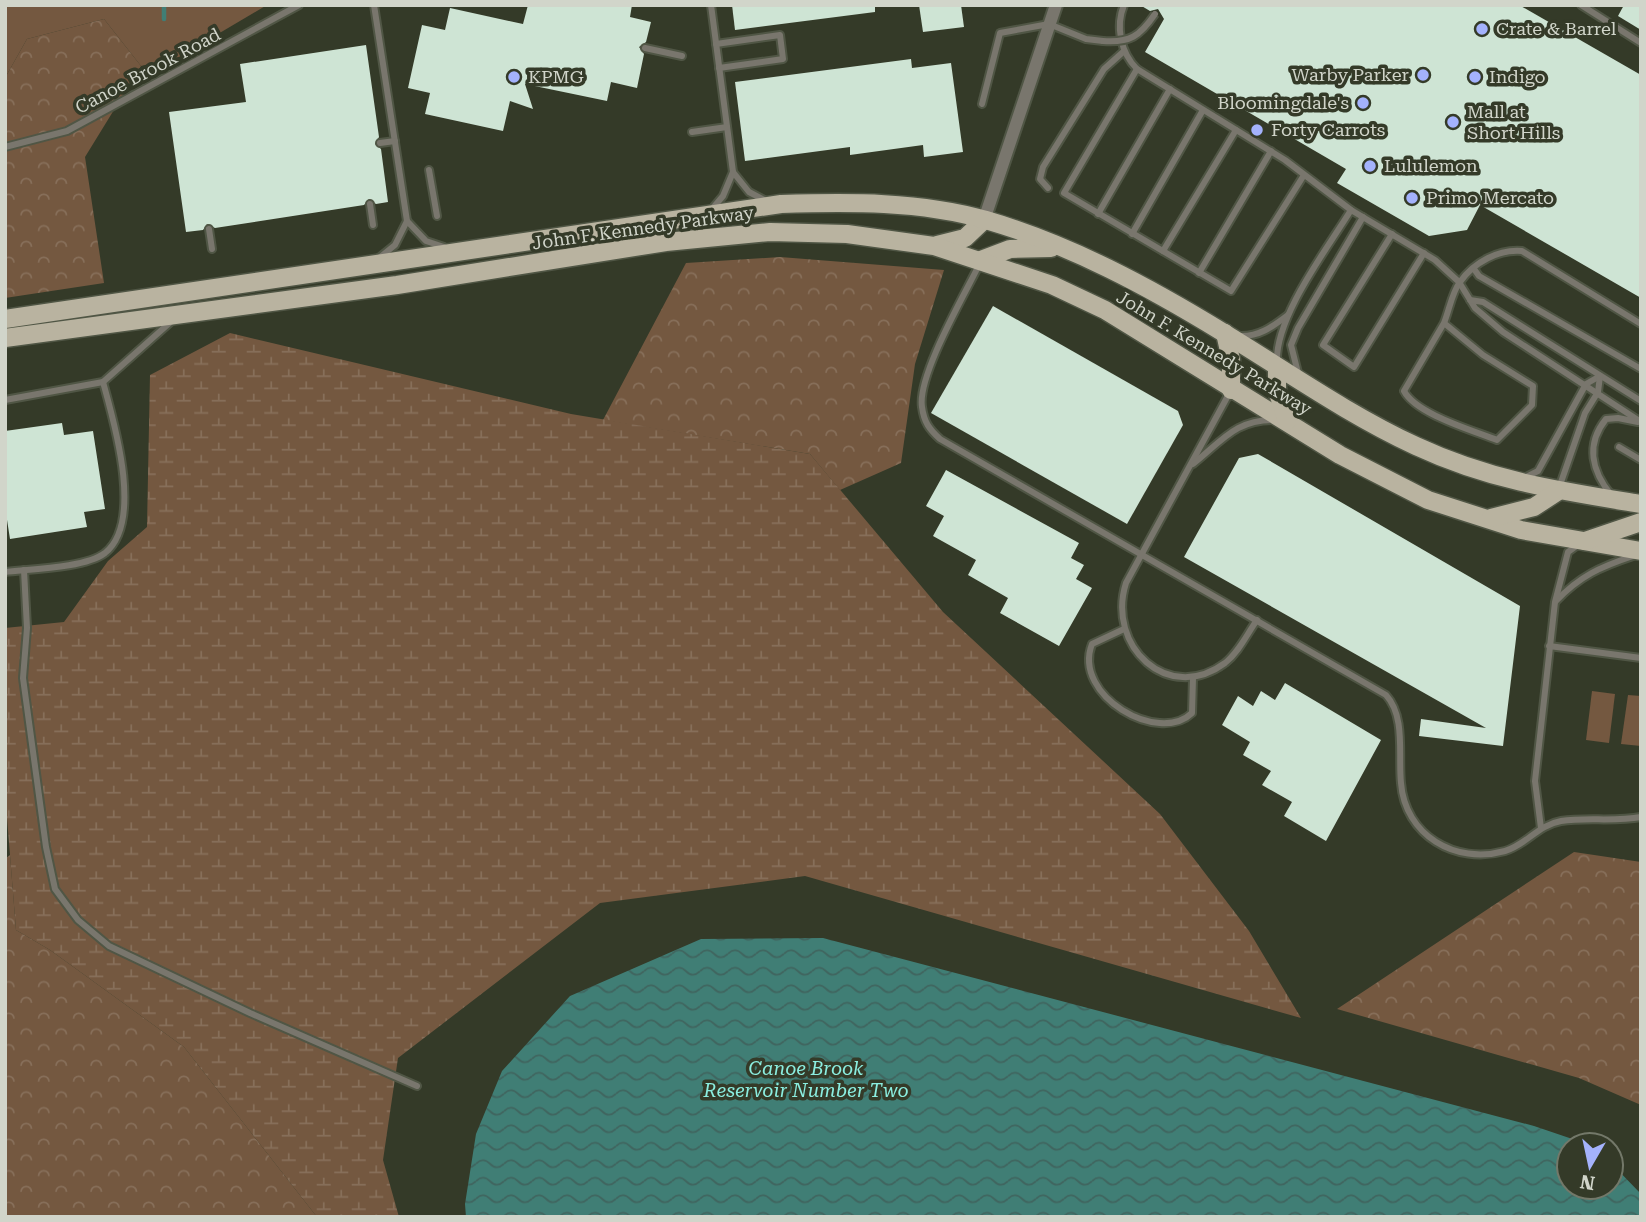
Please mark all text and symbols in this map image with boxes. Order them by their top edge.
place label: Crate & Barrel [1496,18,1617,39]
marker: Crate & Barrel [1474,21,1490,37]
street label: Canoe Brook Road [72,23,224,118]
place label: Warby Parker [1291,64,1409,85]
place label: KPMG [528,66,584,87]
place label: Indigo [1489,66,1545,87]
marker: Warby Parker [1415,67,1431,83]
marker: KPMG [506,69,522,85]
marker: Indigo [1467,69,1483,85]
place label: Bloomingdale's [1217,92,1349,113]
marker: Bloomingdale's [1355,95,1371,111]
place label: Mall at Short Hills [1467,101,1560,143]
marker: Mall at Short Hills [1445,114,1461,130]
place label: Forty Carrots [1271,119,1385,140]
marker: Forty Carrots [1249,122,1265,138]
place label: Lululemon [1384,155,1478,176]
marker: Lululemon [1362,158,1378,174]
place label: Primo Mercato [1426,187,1554,208]
marker: Primo Mercato [1404,190,1420,206]
street label: John F. Kennedy Parkway [531,201,756,253]
street label: John F. Kennedy Parkway [1113,286,1316,419]
water label: Canoe Brook Reservoir Number Two [702,1057,909,1102]
north arrow [1555,1131,1625,1201]
text: N [1578,1170,1596,1195]

